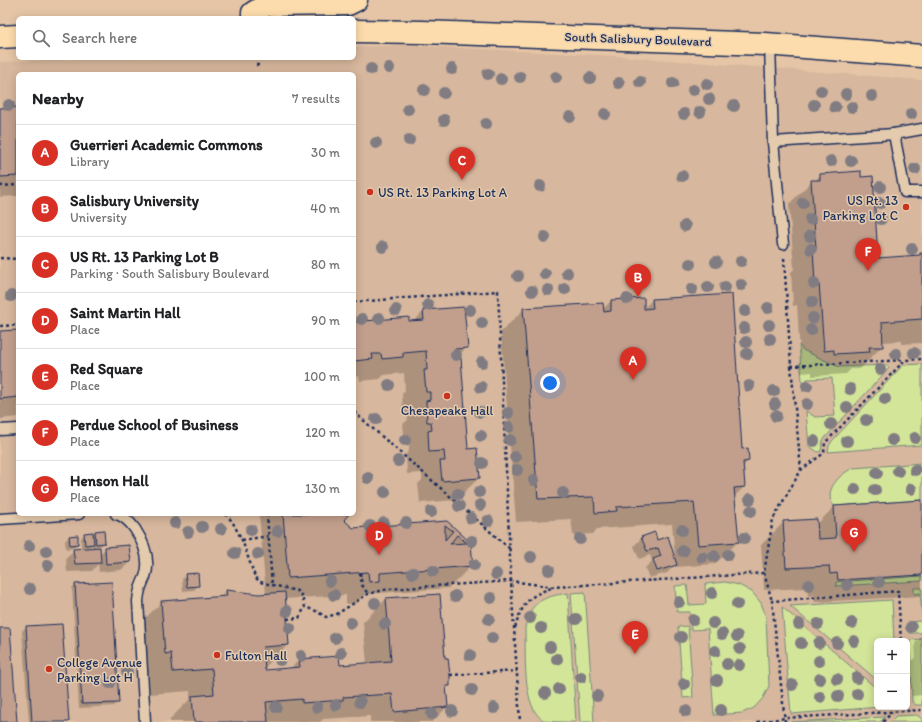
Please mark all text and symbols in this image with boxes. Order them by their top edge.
search box [16,16,356,60]
icon: search [30,27,52,49]
text: Search here [62,29,137,47]
street label: South Salisbury Boulevard [564,29,712,49]
text: Nearby [32,88,84,108]
text: 7 results [292,91,340,106]
text: Guerrieri Academic Commons [70,136,263,154]
text: A [41,145,49,160]
text: 30 m [311,145,340,160]
pin: C [449,147,475,180]
text: Library [70,154,109,169]
place label: US Rt. 13 Parking Lot A [378,185,508,200]
marker: US Rt. 13 Parking Lot A [365,187,375,197]
text: Salisbury University [70,192,199,210]
place label: US Rt. 13 Parking Lot C [823,193,898,223]
text: B [41,201,49,216]
text: 40 m [310,201,340,216]
marker: US Rt. 13 Parking Lot C [901,202,911,212]
text: University [70,210,127,225]
pin: F [855,238,881,271]
text: US Rt. 13 Parking Lot B [70,248,219,266]
text: C [41,257,49,272]
text: 80 m [311,257,340,272]
pin: B [625,264,651,297]
text: Parking · South Salisbury Boulevard [70,266,269,281]
text: Saint Martin Hall [70,304,181,322]
text: D [41,313,49,328]
text: 90 m [311,313,340,328]
text: Place [70,322,100,337]
pin: A [620,347,646,380]
text: Red Square [70,360,143,378]
text: E [41,369,49,384]
text: 100 m [304,369,340,384]
your location [540,373,560,393]
text: Place [70,378,100,393]
marker: Chesapeake Hall [442,391,452,401]
place label: Chesapeake Hall [401,403,494,418]
text: Perdue School of Business [70,416,238,434]
text: F [42,425,48,440]
text: 120 m [305,425,340,440]
text: Place [70,434,100,449]
text: Henson Hall [70,472,149,490]
text: G [41,481,49,496]
text: 130 m [305,481,340,496]
text: Place [70,490,100,505]
pin: G [841,519,867,552]
pin: D [366,522,392,555]
pin: E [622,621,648,654]
map controls [874,638,910,710]
button: + [874,638,910,674]
place label: Fulton Hall [225,648,288,663]
marker: Fulton Hall [212,650,222,660]
place label: College Avenue Parking Lot H [57,655,142,685]
marker: College Avenue Parking Lot H [44,664,54,674]
button: − [874,674,910,710]

